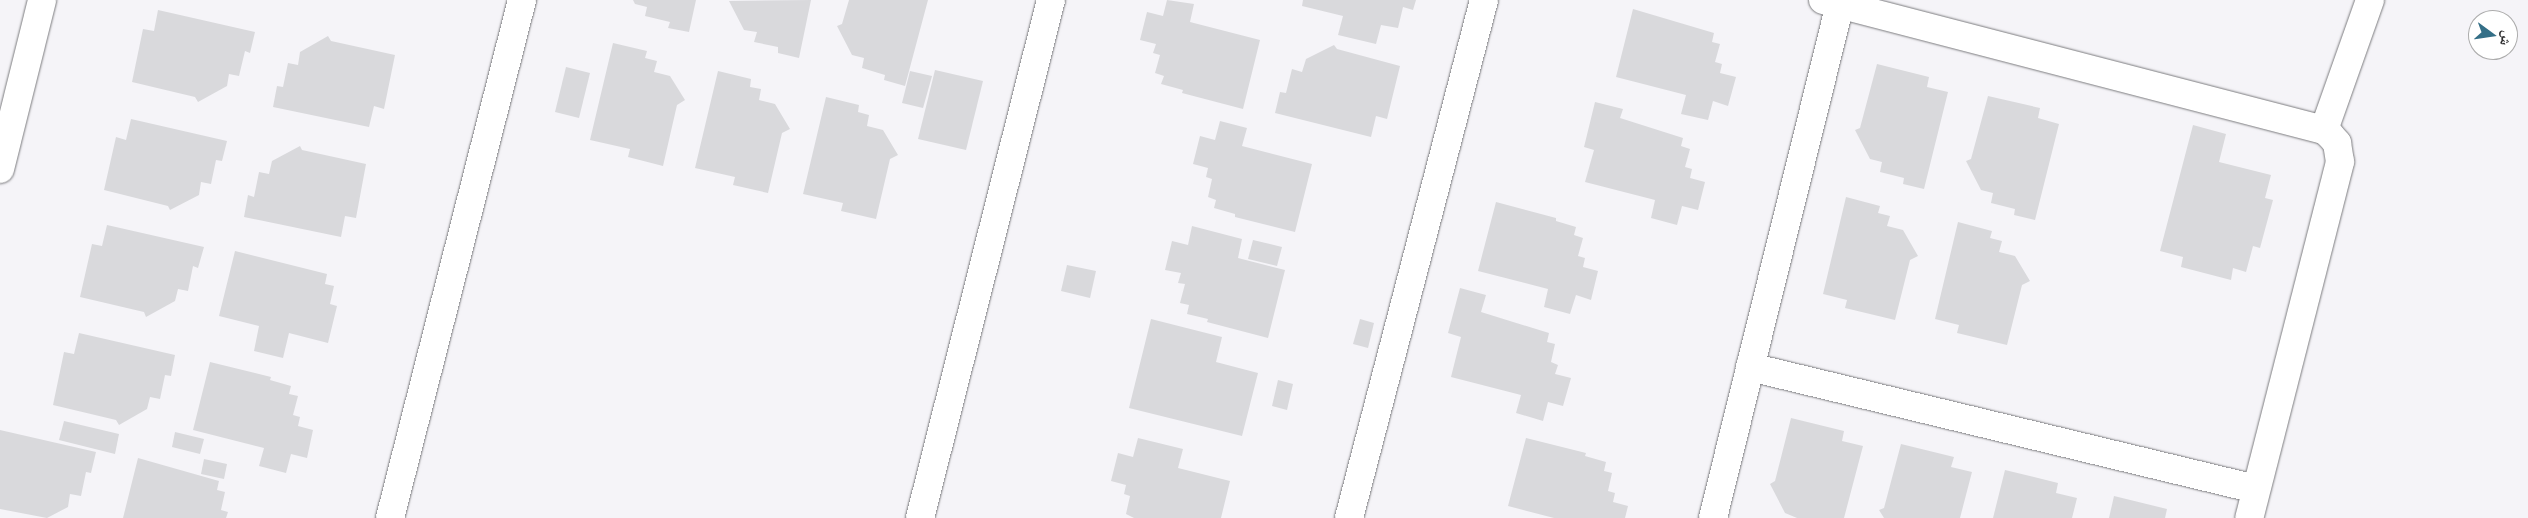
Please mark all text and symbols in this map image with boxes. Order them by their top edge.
north arrow [2468,10,2518,60]
text: ش [2496,29,2517,48]

